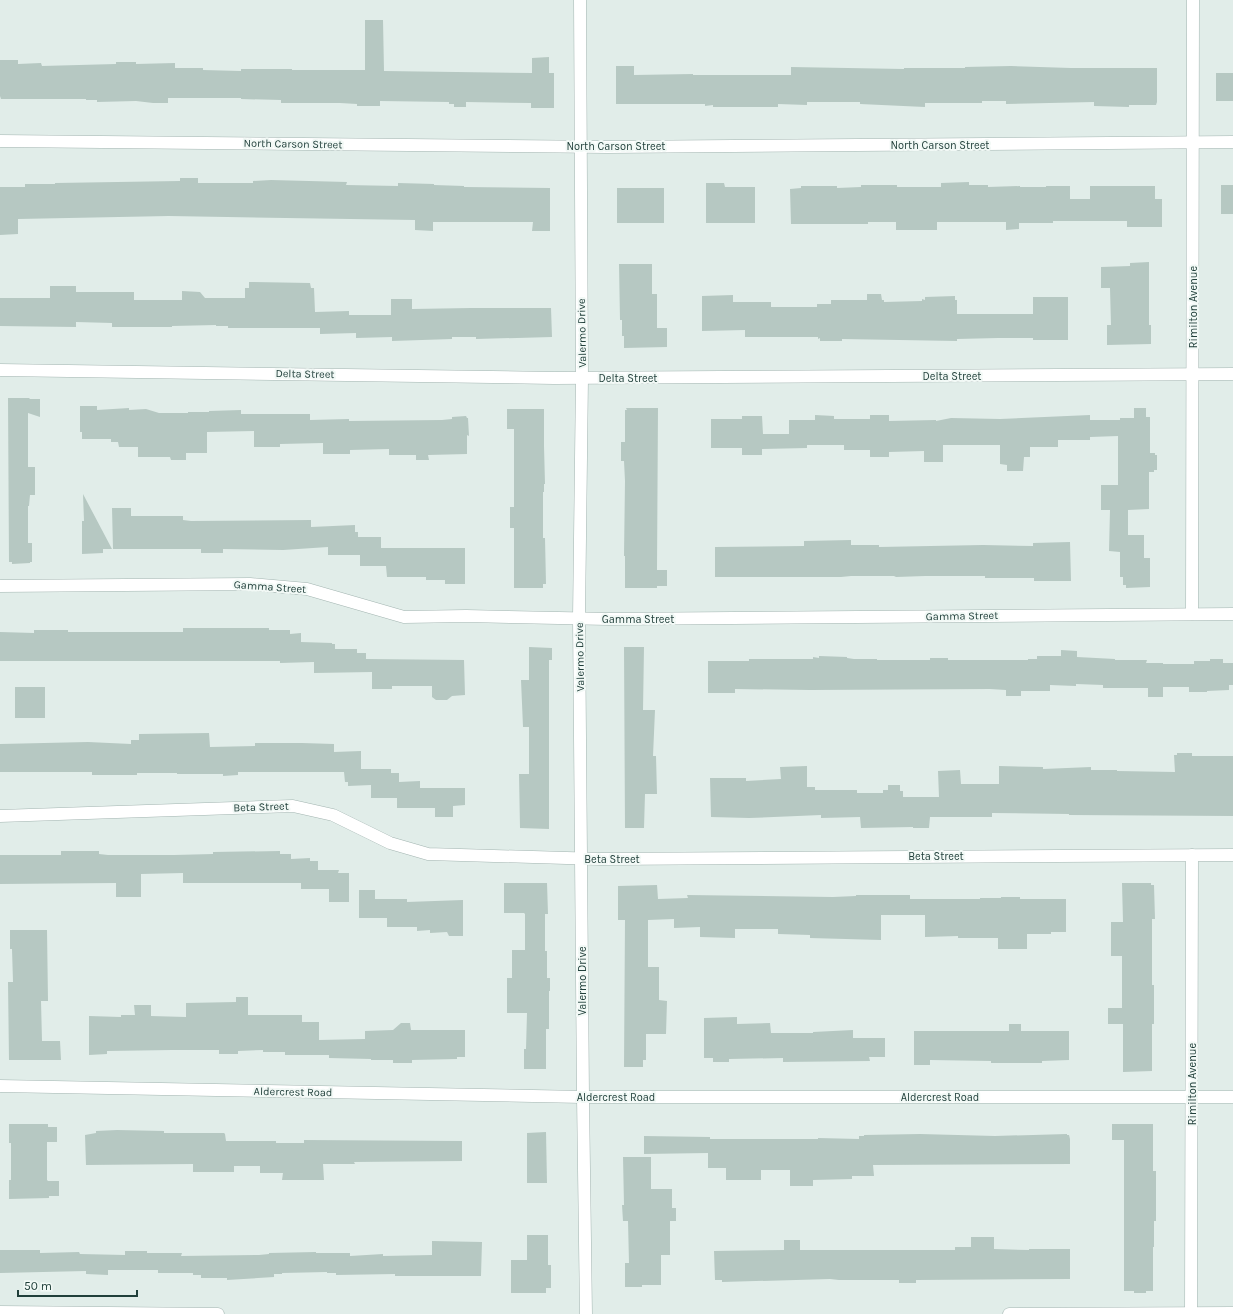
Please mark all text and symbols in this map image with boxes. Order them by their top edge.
street label: North Carson Street [243,137,343,151]
street label: North Carson Street [891,139,989,152]
street label: North Carson Street [567,140,665,153]
street label: Rimilton Avenue [1187,266,1200,348]
street label: Valermo Drive [575,298,589,368]
street label: Delta Street [275,367,335,381]
street label: Delta Street [923,370,982,383]
street label: Delta Street [599,372,658,385]
street label: Gamma Street [233,578,307,596]
street label: Gamma Street [926,609,998,623]
street label: Gamma Street [602,613,674,626]
street label: Valermo Drive [573,622,587,692]
street label: Beta Street [233,800,289,814]
street label: Beta Street [908,850,964,863]
street label: Beta Street [584,853,640,866]
street label: Valermo Drive [576,946,589,1016]
street label: Rimilton Avenue [1186,1043,1199,1125]
street label: Aldercrest Road [254,1085,332,1099]
street label: Aldercrest Road [577,1091,655,1104]
street label: Aldercrest Road [901,1091,979,1104]
scale bar [18,1272,137,1298]
text: 50 m [24,1279,52,1293]

